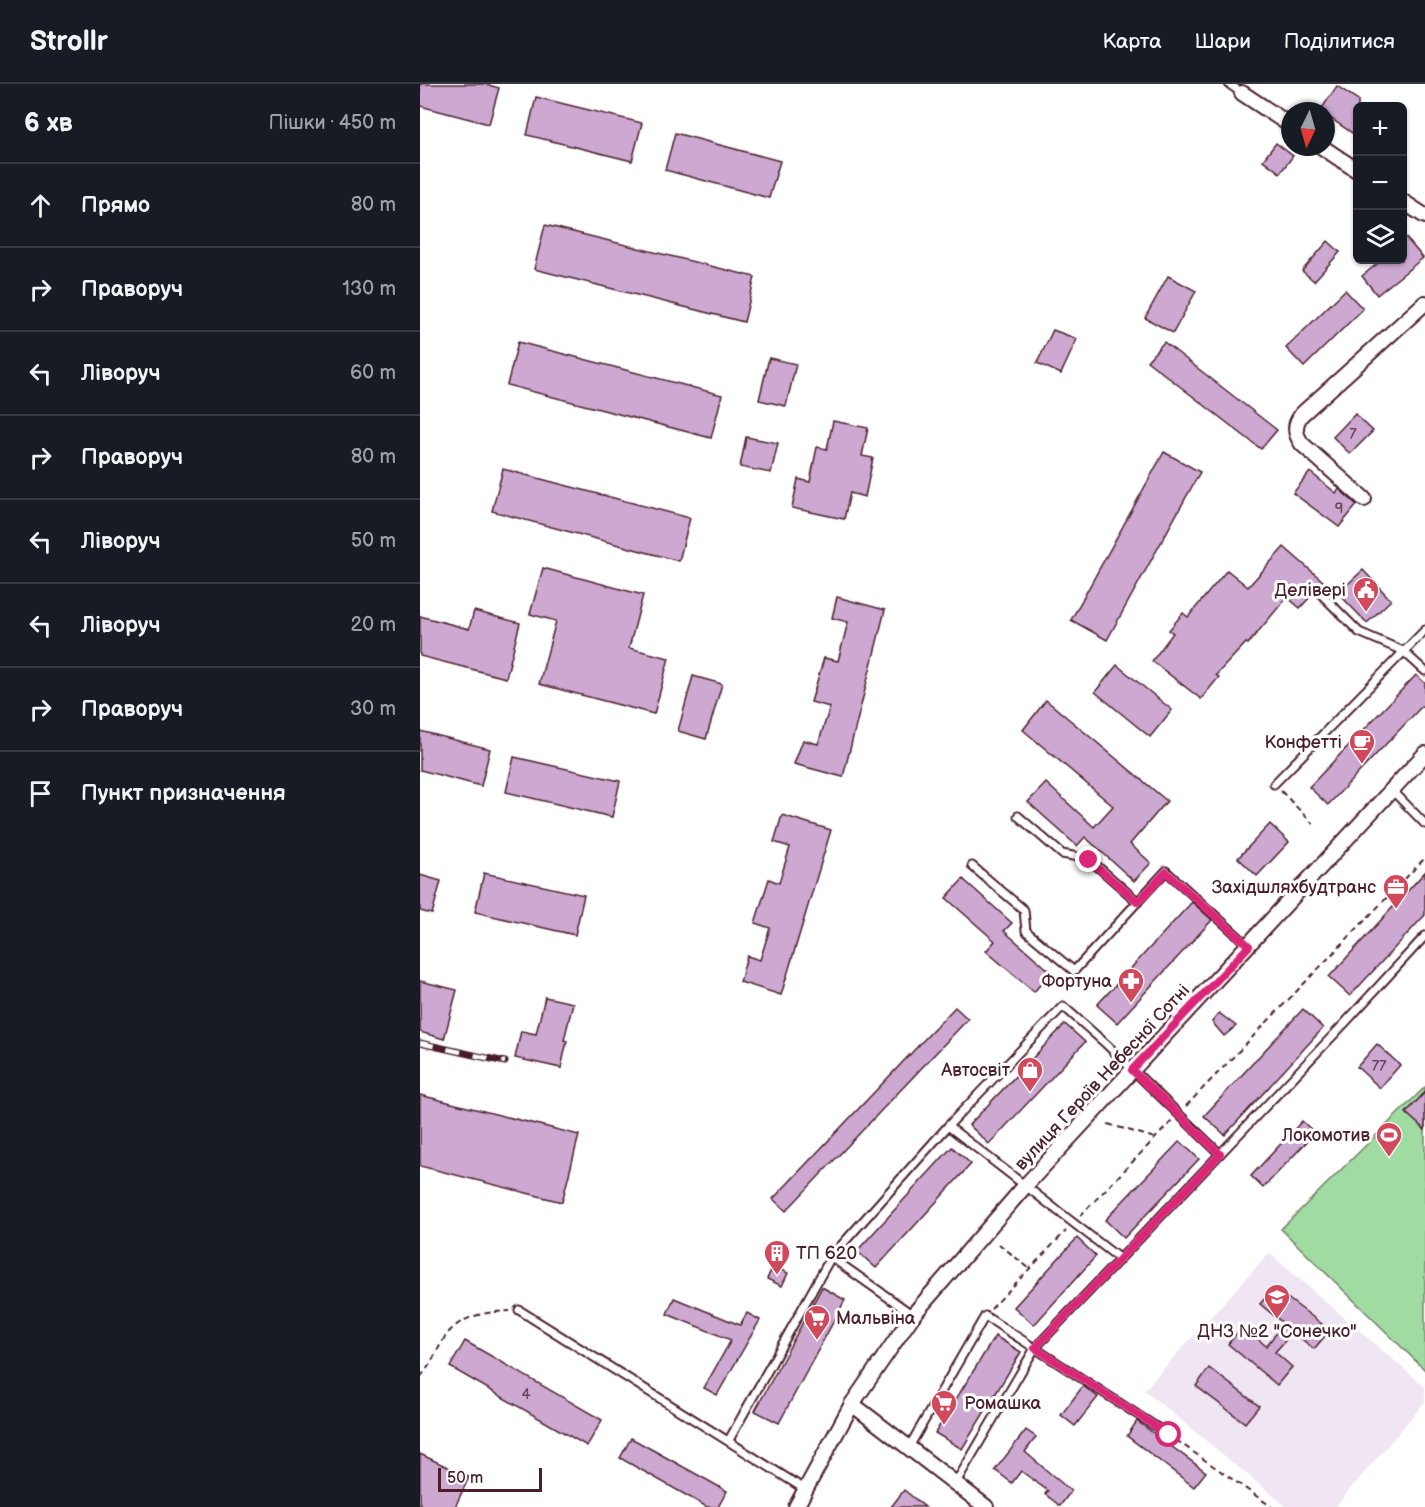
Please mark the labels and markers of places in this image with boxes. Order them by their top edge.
public building icon: Делівері [1351,575,1381,613]
place label: Делівері [1275,580,1346,601]
cafe icon: Конфетті [1347,727,1377,765]
place label: Конфетті [1265,732,1342,753]
office icon: Західшляхбудтранс [1381,872,1411,910]
place label: Західшляхбудтранс [1212,877,1376,898]
pharmacy icon: Фортуна [1116,966,1146,1004]
place label: Фортуна [1041,971,1112,992]
shop icon: Автосвіт [1015,1055,1045,1093]
place label: Автосвіт [940,1060,1011,1081]
sports icon: Локомотив [1374,1120,1404,1158]
place label: Локомотив [1281,1125,1371,1146]
building icon: ТП 620 [762,1238,792,1276]
place label: ТП 620 [796,1243,857,1264]
school or university icon: ДНЗ №2 "Сонечко" [1262,1282,1292,1320]
supermarket icon: Мальвіна [802,1303,832,1341]
place label: Мальвіна [836,1308,916,1329]
place label: ДНЗ №2 "Сонечко" [1197,1321,1357,1342]
supermarket icon: Ромашка [929,1388,959,1426]
place label: Ромашка [964,1393,1041,1414]

